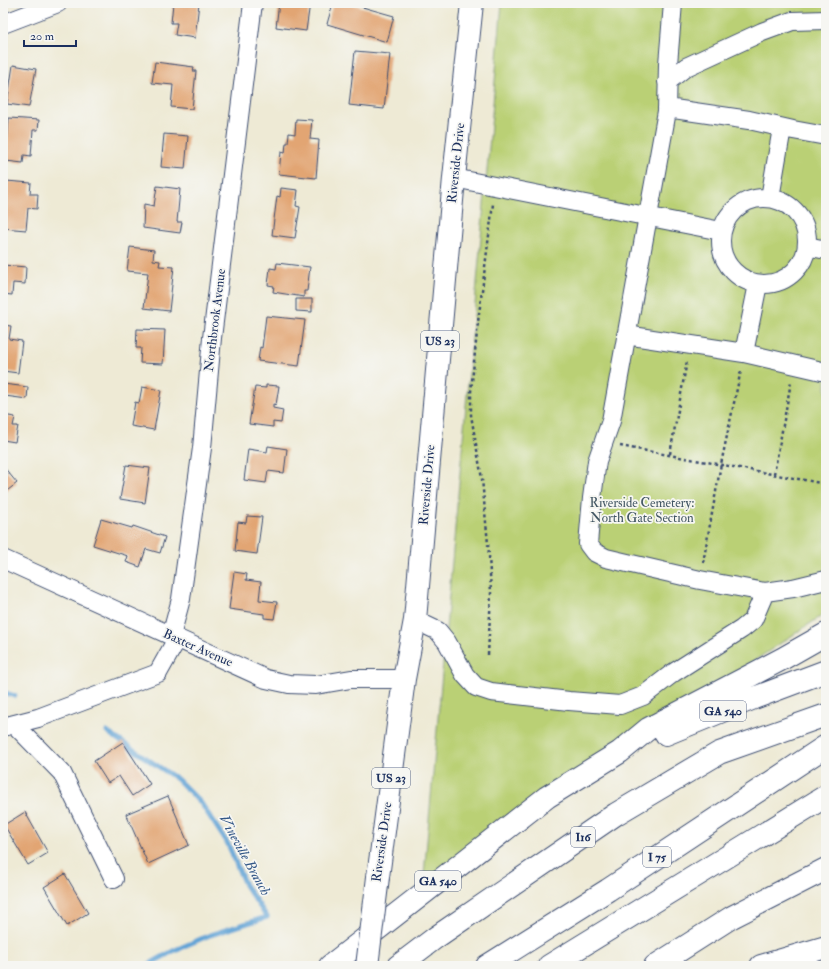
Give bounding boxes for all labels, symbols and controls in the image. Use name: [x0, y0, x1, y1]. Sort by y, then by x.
scale bar: [24, 22, 76, 48]
text: 20 m: [30, 29, 55, 44]
street label: Riverside Drive: [444, 121, 468, 204]
street label: Northbrook Avenue: [201, 267, 229, 372]
road number: US 23: [421, 331, 459, 351]
street label: Riverside Drive: [416, 444, 439, 526]
park label: Riverside Cemetery: North Gate Section: [590, 495, 694, 526]
street label: Baxter Avenue: [161, 626, 236, 671]
road number: GA 540: [700, 701, 746, 721]
road number: US 23: [372, 768, 410, 788]
street label: Riverside Drive: [368, 800, 396, 883]
water label: Vineville Branch: [216, 812, 274, 898]
road number: I16: [571, 827, 595, 847]
road number: I 75: [643, 847, 671, 867]
road number: GA 540: [415, 871, 461, 891]

